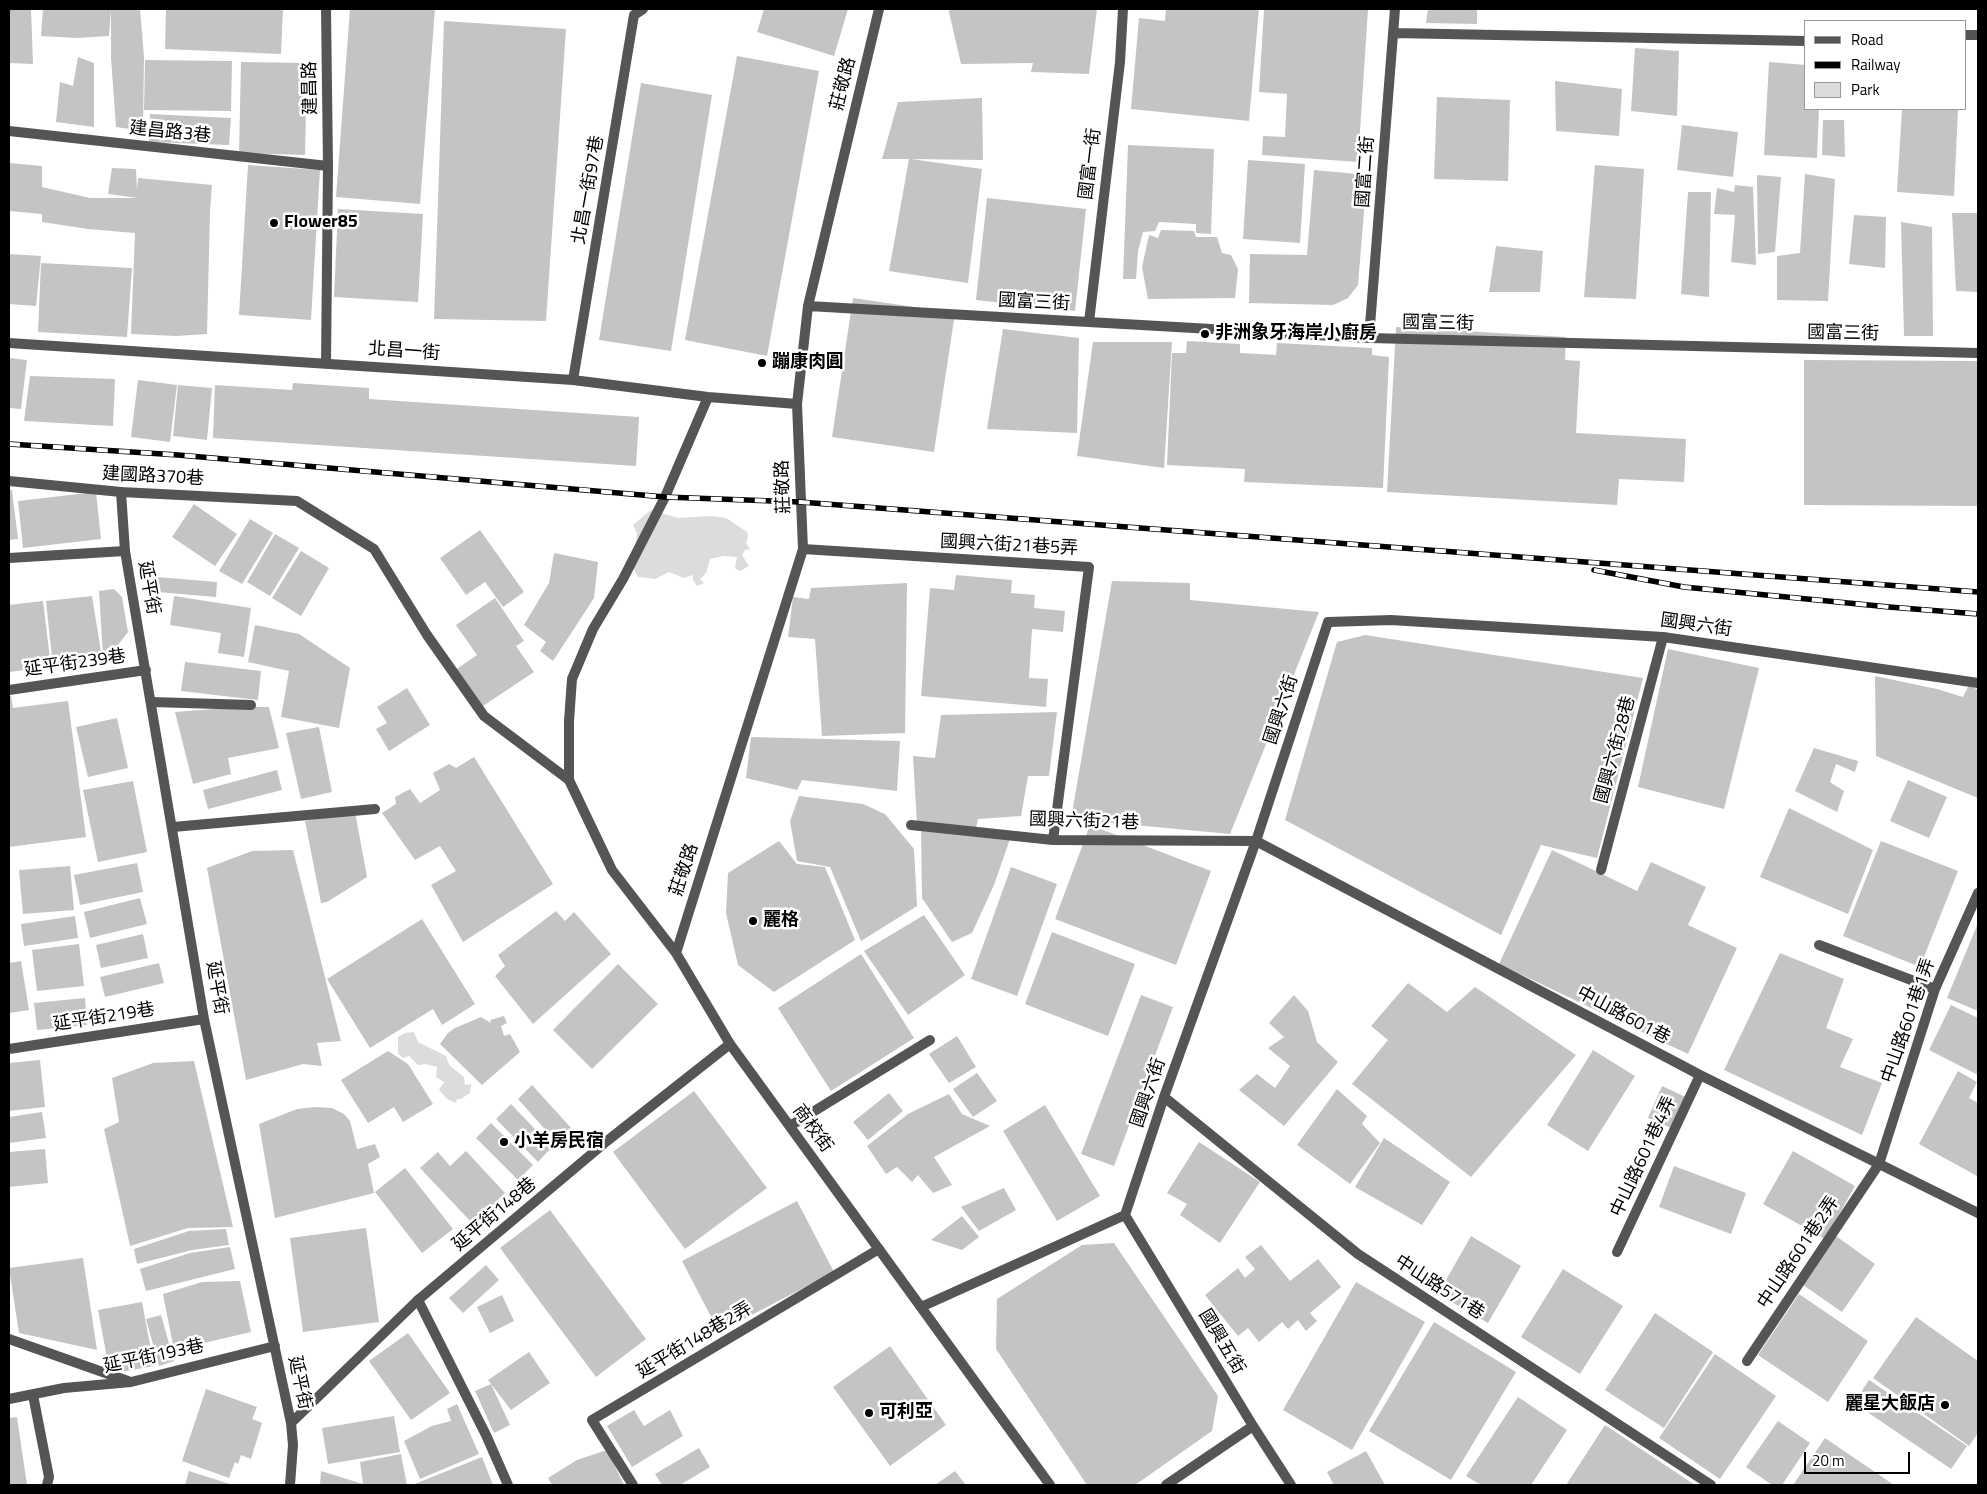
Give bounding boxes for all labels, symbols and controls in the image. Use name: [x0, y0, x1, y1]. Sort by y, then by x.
legend: [1804, 20, 1967, 110]
text: Road: [1851, 28, 1883, 51]
text: Railway: [1851, 53, 1901, 76]
street label: 莊敬路: [827, 55, 861, 113]
street label: 建昌路: [300, 61, 322, 115]
text: Park: [1851, 78, 1880, 101]
street label: 建昌路3巷: [128, 118, 212, 148]
street label: 國富一街: [1076, 127, 1106, 201]
street label: 北昌一街97巷: [569, 134, 609, 246]
street label: 國富二街: [1353, 135, 1379, 209]
place label: Flower85: [284, 212, 358, 234]
marker: Flower85: [268, 217, 280, 229]
street label: 國富三街: [997, 290, 1071, 316]
street label: 國富三街: [1402, 313, 1474, 335]
place label: 非洲象牙海岸小廚房: [1215, 323, 1377, 345]
street label: 國富三街: [1807, 323, 1879, 345]
marker: 非洲象牙海岸小廚房: [1199, 328, 1211, 340]
street label: 北昌一街: [367, 339, 441, 365]
place label: 蹦康肉圓: [772, 352, 844, 374]
marker: 蹦康肉圓: [756, 357, 768, 369]
street label: 莊敬路: [772, 460, 796, 514]
street label: 建國路370巷: [101, 464, 205, 490]
street label: 國興六街21巷5弄: [939, 532, 1079, 560]
street label: 延平街: [133, 560, 163, 616]
street label: 國興六街: [1659, 610, 1733, 642]
street label: 延平街239巷: [23, 646, 127, 682]
street label: 國興六街: [1261, 672, 1303, 748]
street label: 國興六街28巷: [1591, 694, 1641, 806]
street label: 國興六街21巷: [1029, 809, 1139, 835]
street label: 莊敬路: [666, 841, 704, 899]
place label: 麗格: [763, 910, 799, 932]
marker: 麗格: [747, 915, 759, 927]
street label: 中山路601巷1弄: [1878, 956, 1940, 1086]
street label: 延平街: [201, 960, 231, 1016]
street label: 中山路601巷: [1573, 982, 1673, 1050]
street label: 延平街219巷: [52, 999, 156, 1037]
street label: 國興六街: [1127, 1055, 1171, 1131]
street label: 中山路601巷4弄: [1607, 1093, 1681, 1221]
street label: 商校街: [787, 1101, 837, 1157]
place label: 小羊房民宿: [514, 1131, 604, 1153]
marker: 小羊房民宿: [498, 1136, 510, 1148]
street label: 延平街148巷: [449, 1174, 541, 1256]
street label: 中山路601巷2弄: [1754, 1193, 1844, 1313]
street label: 中山路571巷: [1390, 1251, 1488, 1325]
street label: 延平街148巷2弄: [634, 1298, 756, 1384]
street label: 國興五街: [1193, 1306, 1249, 1378]
street label: 延平街193巷: [102, 1336, 206, 1378]
street label: 延平街: [283, 1354, 315, 1412]
place label: 麗星大飯店: [1845, 1394, 1935, 1416]
marker: 麗星大飯店: [1939, 1399, 1951, 1411]
place label: 可利亞: [879, 1402, 933, 1424]
marker: 可利亞: [863, 1407, 875, 1419]
scale bar: [1807, 1442, 1913, 1474]
text: 20 m: [1812, 1449, 1845, 1472]

